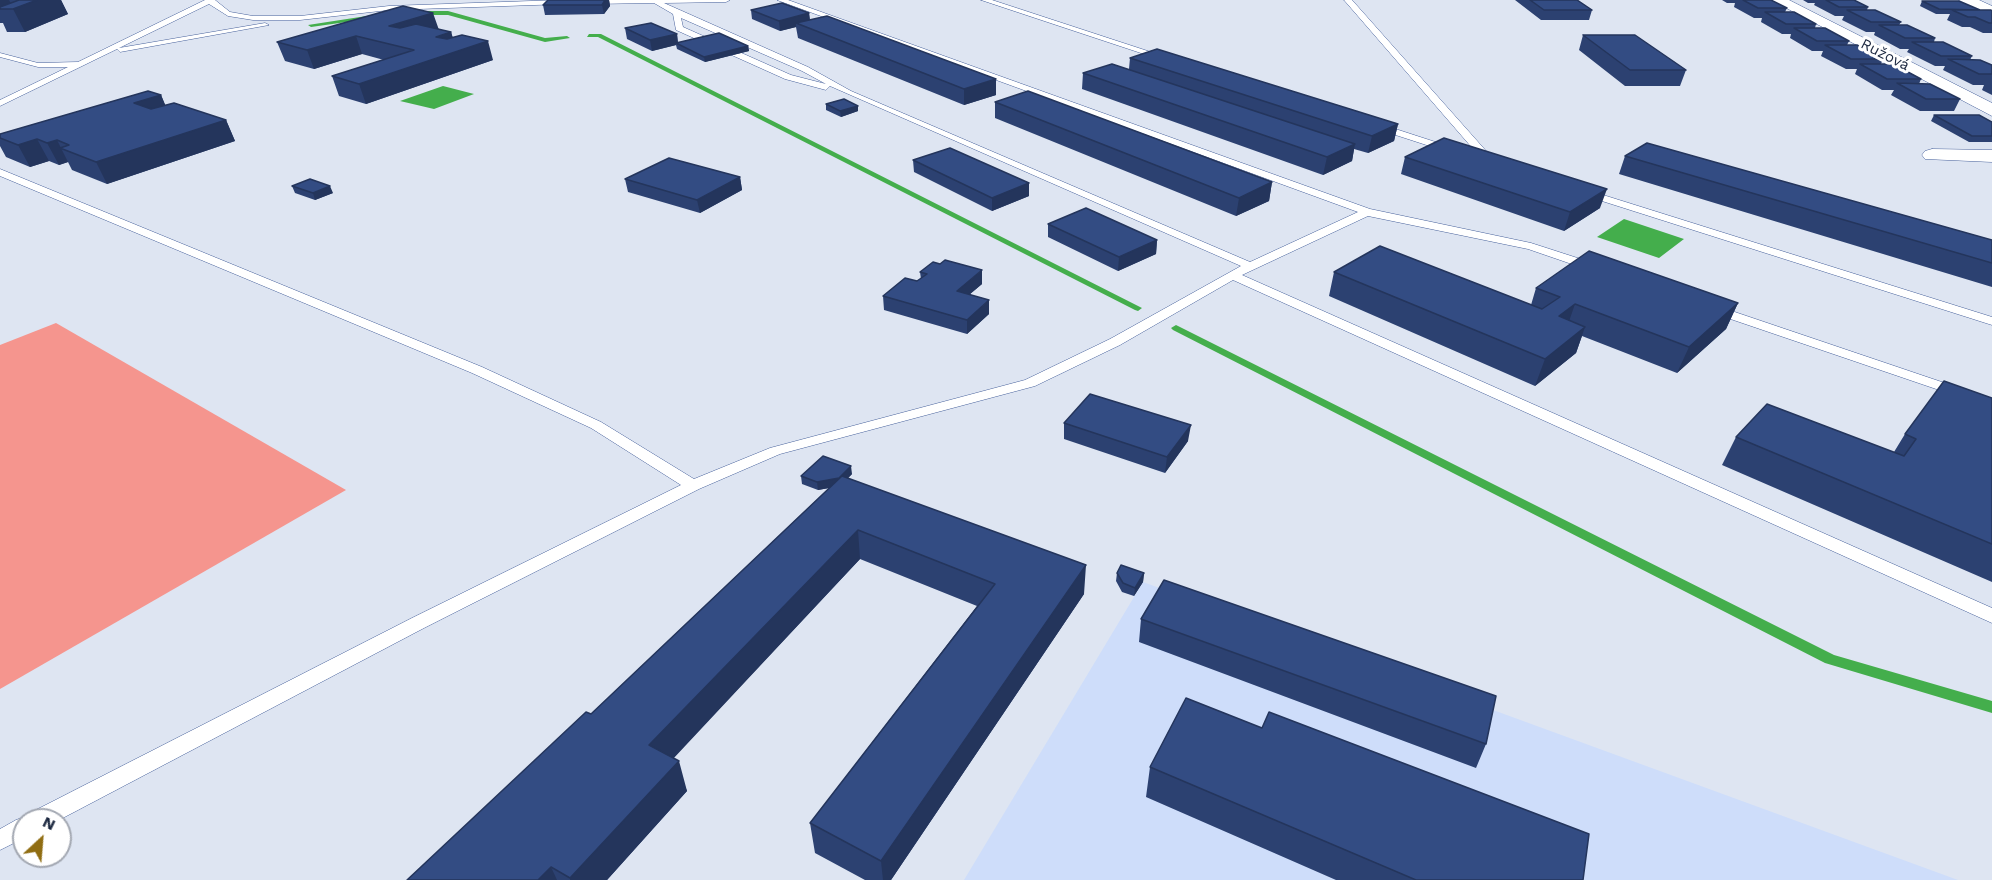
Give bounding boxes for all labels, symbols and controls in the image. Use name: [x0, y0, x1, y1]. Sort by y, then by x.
street label: Ružová: [1858, 35, 1912, 75]
north arrow: [12, 808, 72, 868]
text: N: [40, 812, 59, 834]

